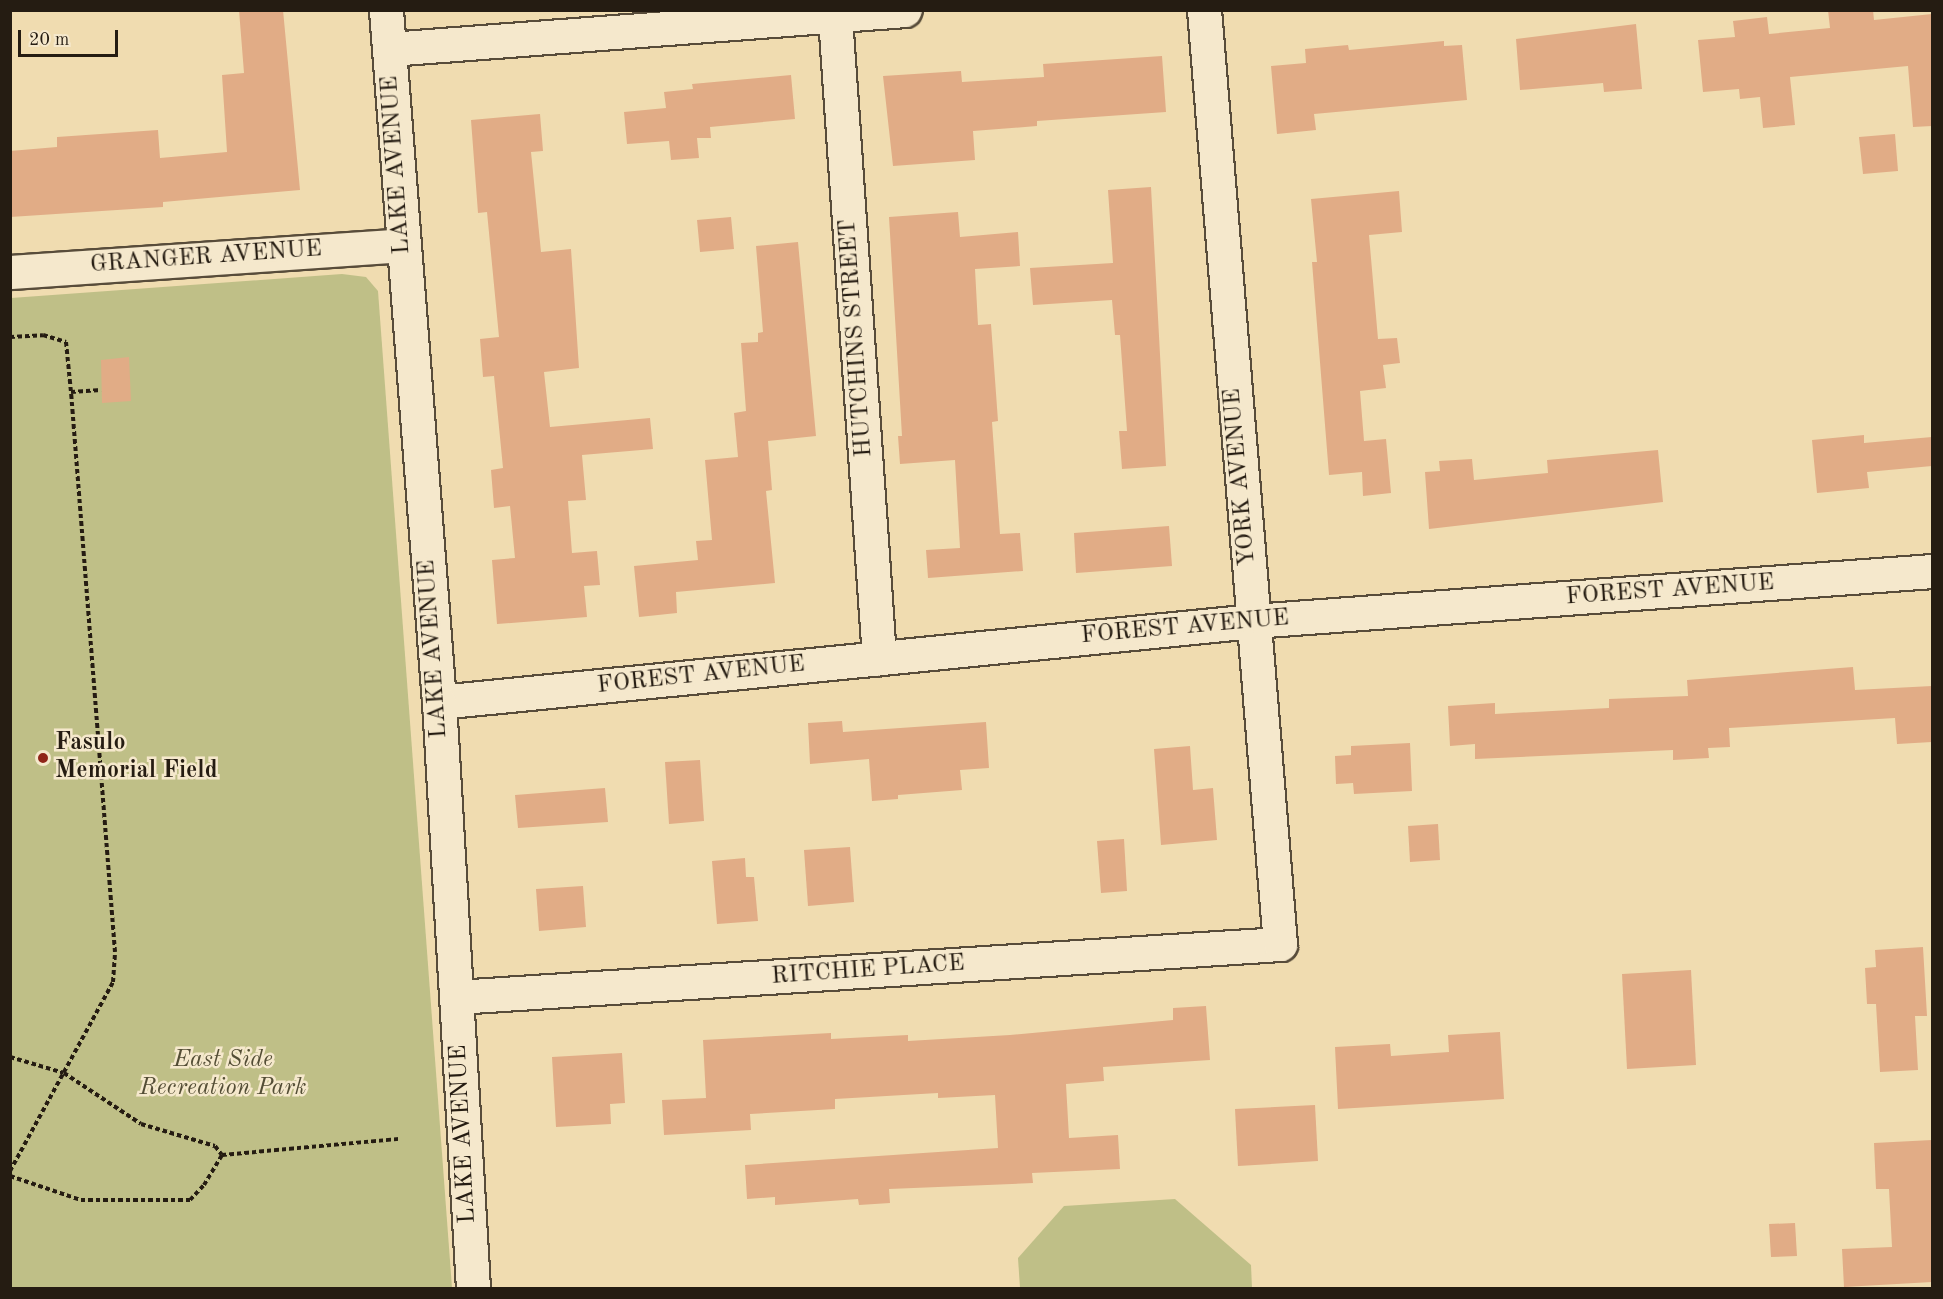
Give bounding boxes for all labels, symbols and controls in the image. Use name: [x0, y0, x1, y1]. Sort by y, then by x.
scale bar: [21, 18, 122, 56]
text: 20 m: [29, 31, 69, 49]
street label: LAKE AVENUE: [376, 75, 418, 255]
street label: HUTCHINS STREET: [834, 218, 880, 458]
street label: GRANGER AVENUE: [89, 236, 323, 280]
street label: YORK AVENUE: [1219, 387, 1263, 567]
street label: LAKE AVENUE: [413, 559, 455, 739]
street label: FOREST AVENUE: [1565, 569, 1775, 613]
street label: FOREST AVENUE: [1080, 605, 1290, 651]
street label: FOREST AVENUE: [596, 651, 806, 701]
place label: Fasulo Memorial Field: [55, 730, 218, 786]
marker: Fasulo Memorial Field: [36, 751, 50, 765]
street label: RITCHIE PLACE: [770, 950, 966, 992]
street label: LAKE AVENUE: [445, 1044, 483, 1224]
park label: East Side Recreation Park: [139, 1047, 307, 1103]

